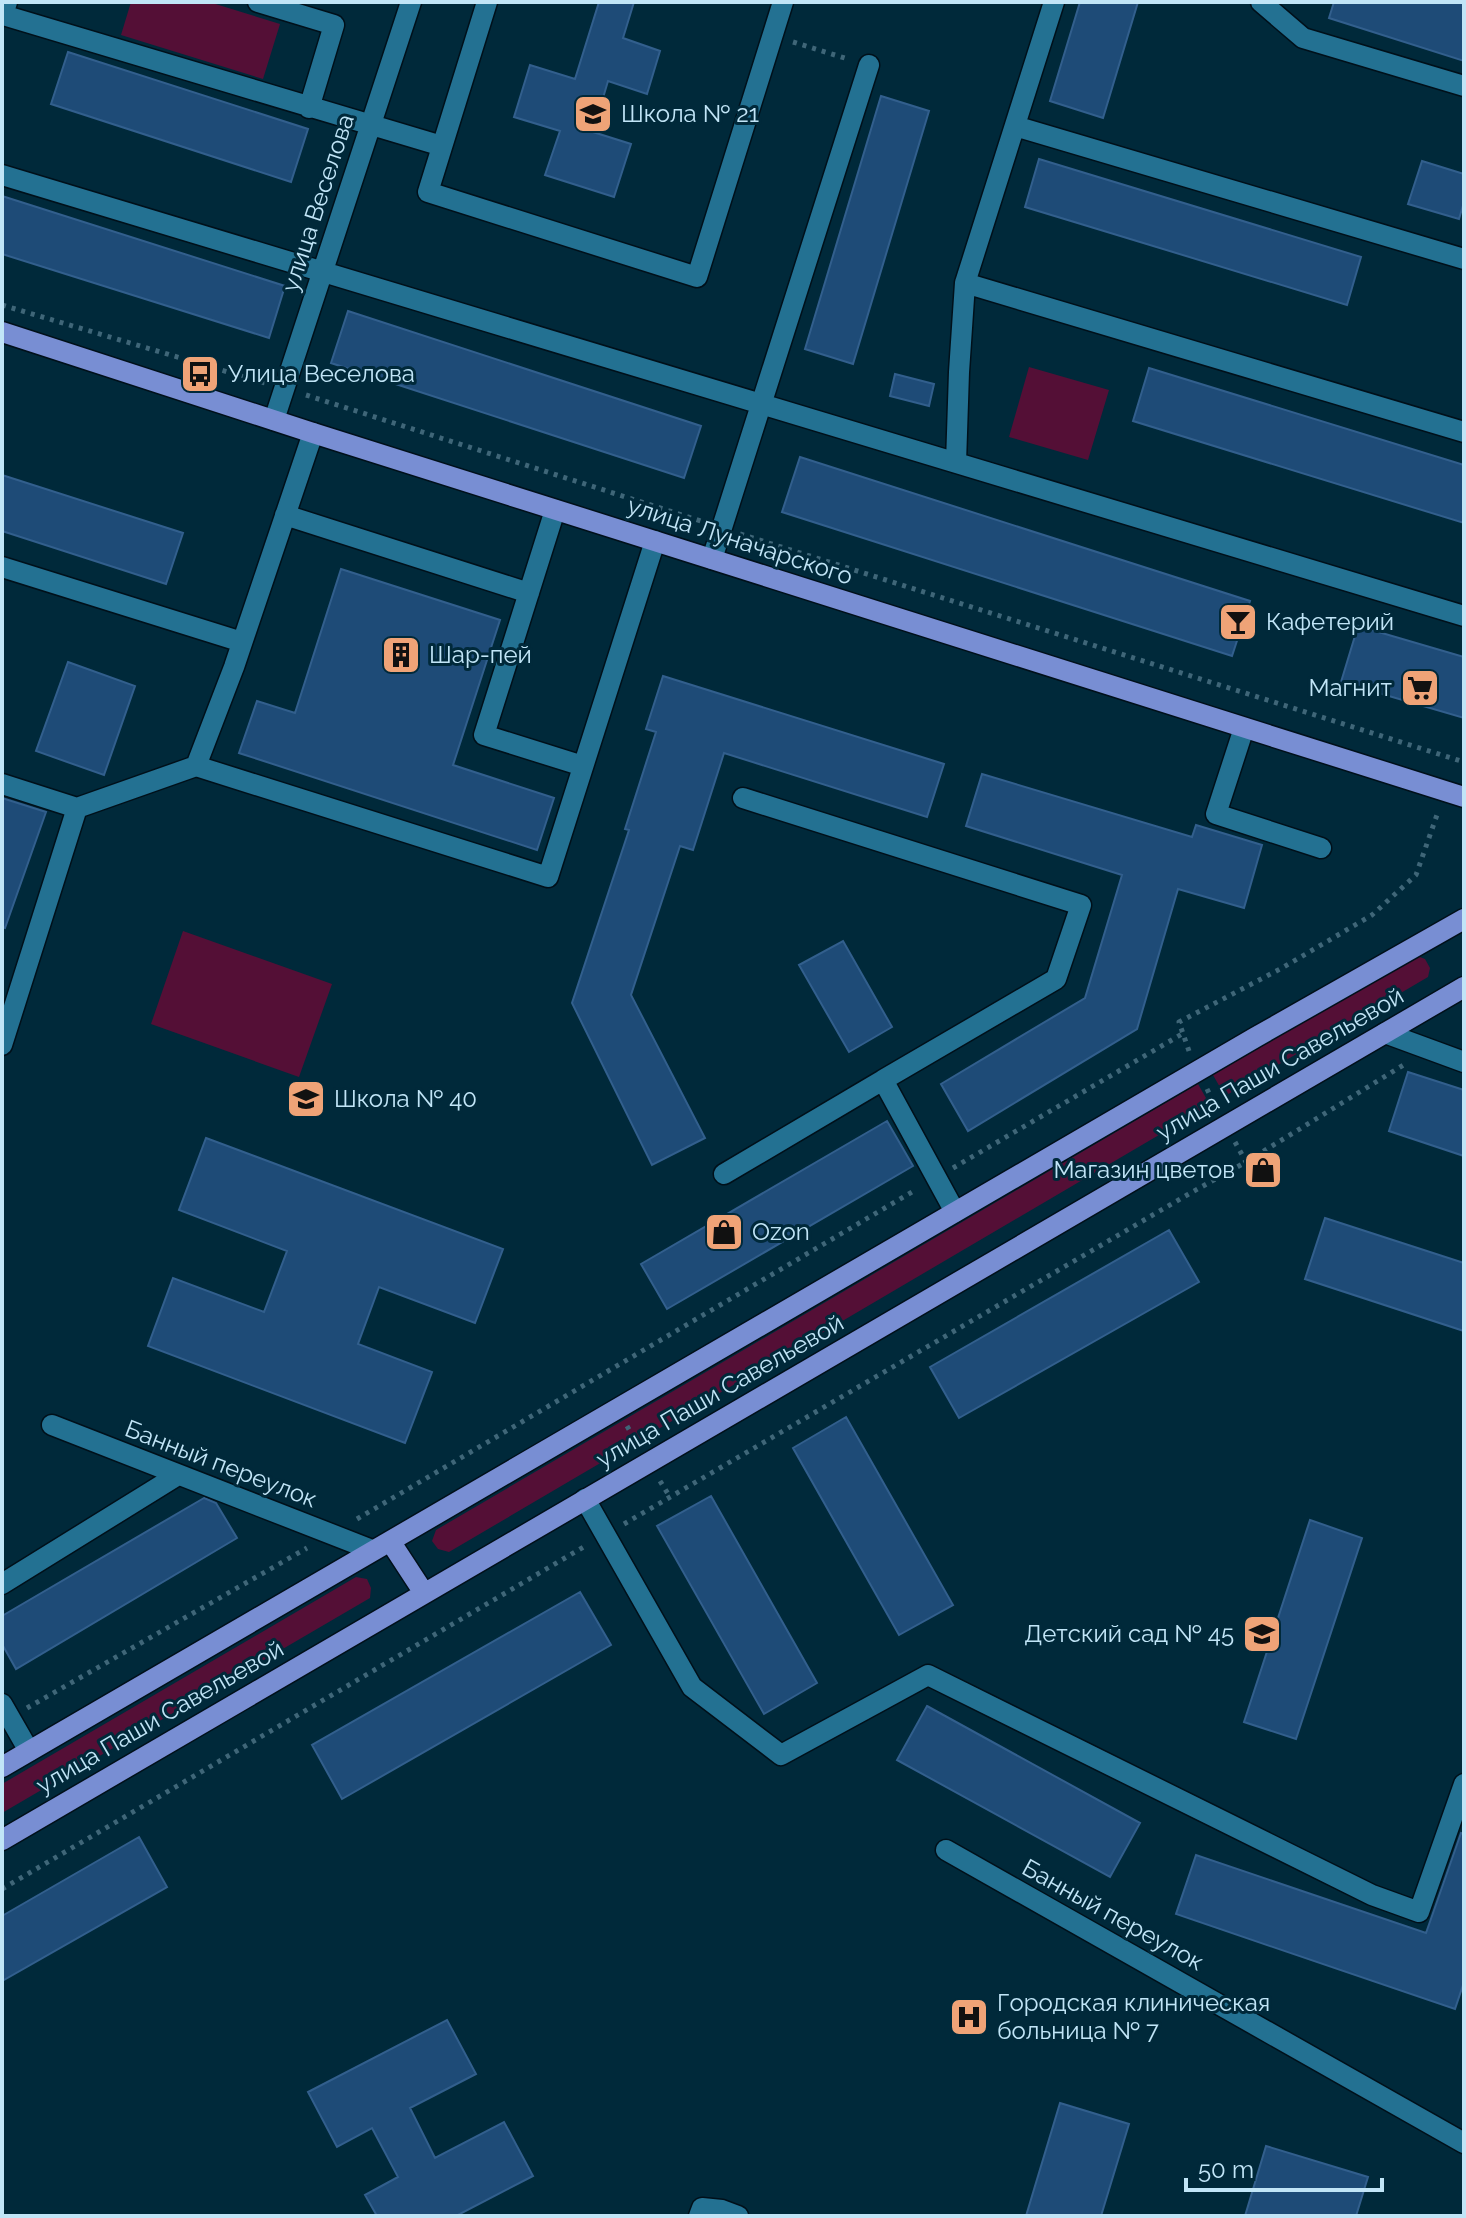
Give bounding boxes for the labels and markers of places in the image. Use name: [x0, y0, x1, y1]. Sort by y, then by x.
school or university icon: Школа № 21: [572, 93, 614, 135]
place label: Школа № 21: [621, 99, 759, 128]
bus stop icon: Улица Веселова: [179, 353, 221, 395]
place label: Улица Веселова: [228, 359, 415, 388]
bar icon: Кафетерий: [1217, 601, 1259, 643]
place label: Кафетерий: [1266, 607, 1394, 636]
building icon: Шар-пей: [380, 634, 422, 676]
place label: Шар-пей: [429, 640, 532, 669]
supermarket icon: Магнит: [1399, 667, 1441, 709]
place label: Магнит: [1309, 673, 1393, 702]
school or university icon: Школа № 40: [285, 1078, 327, 1120]
place label: Школа № 40: [334, 1084, 477, 1113]
shop icon: Магазин цветов: [1242, 1149, 1284, 1191]
place label: Магазин цветов: [1053, 1155, 1235, 1184]
shop icon: Ozon: [703, 1211, 745, 1253]
place label: Ozon: [752, 1217, 810, 1246]
school or university icon: Детский сад № 45: [1241, 1613, 1283, 1655]
place label: Детский сад № 45: [1024, 1619, 1234, 1648]
place label: Городская клиническая больница № 7: [997, 1988, 1270, 2045]
hospital icon: Городская клиническая больница № 7: [948, 1996, 990, 2038]

